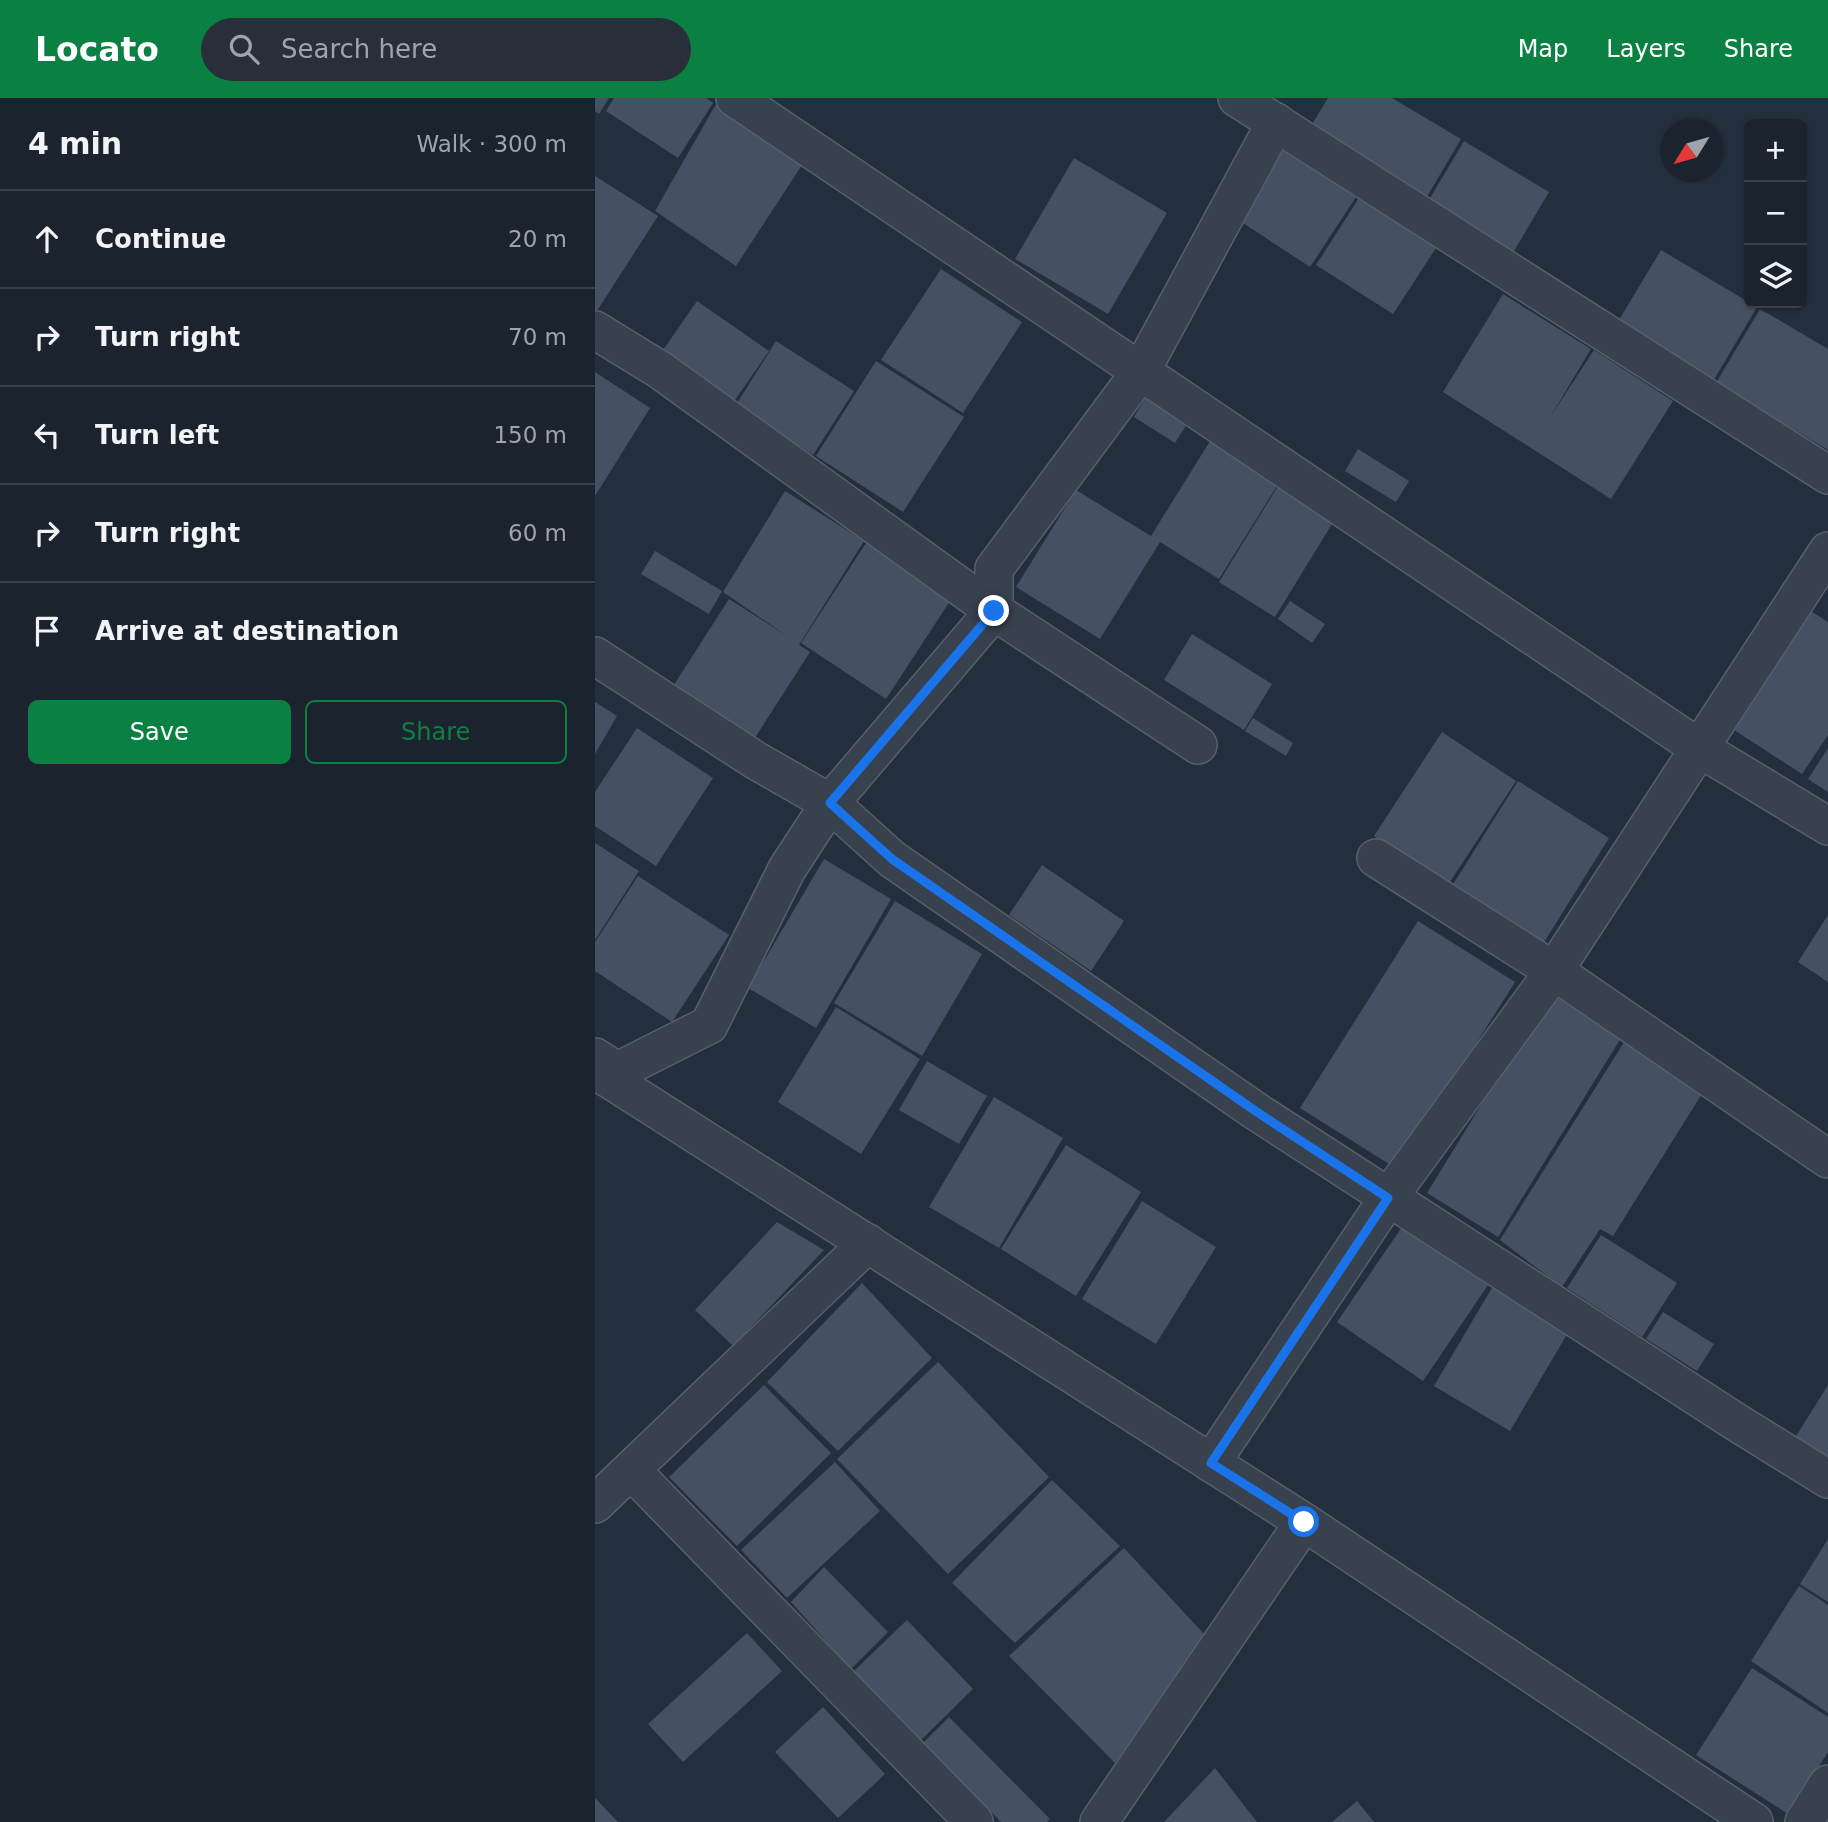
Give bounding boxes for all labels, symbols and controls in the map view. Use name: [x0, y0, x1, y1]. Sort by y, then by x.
search box: [201, 18, 691, 81]
text: Locato: [35, 30, 159, 69]
icon: search: [225, 30, 263, 68]
text: Search here: [281, 34, 437, 64]
text: Map: [1518, 35, 1568, 63]
text: Layers: [1606, 35, 1686, 63]
text: Share: [1724, 35, 1793, 63]
north arrow: [1660, 119, 1723, 182]
map controls: [1744, 119, 1807, 308]
button: +: [1744, 119, 1807, 182]
text: 4 min: [28, 126, 122, 161]
text: Walk · 300 m: [416, 131, 567, 157]
button: −: [1744, 182, 1807, 245]
icon: ahead: [28, 220, 66, 258]
text: Continue: [95, 224, 226, 254]
text: 20 m: [508, 226, 567, 252]
button: layers: [1744, 245, 1807, 308]
icon: right: [28, 318, 66, 356]
text: Turn right: [95, 322, 240, 352]
text: 70 m: [508, 324, 567, 350]
icon: left: [28, 416, 66, 454]
text: Turn left: [95, 420, 219, 450]
text: 150 m: [493, 422, 567, 448]
icon: right: [28, 514, 66, 552]
text: Turn right: [95, 518, 240, 548]
text: 60 m: [508, 520, 567, 546]
route end: [978, 595, 1009, 626]
icon: arrive: [28, 612, 66, 650]
text: Arrive at destination: [95, 616, 399, 646]
button: Save: [28, 700, 291, 764]
button: Share: [305, 700, 567, 764]
route start: [1288, 1506, 1319, 1537]

